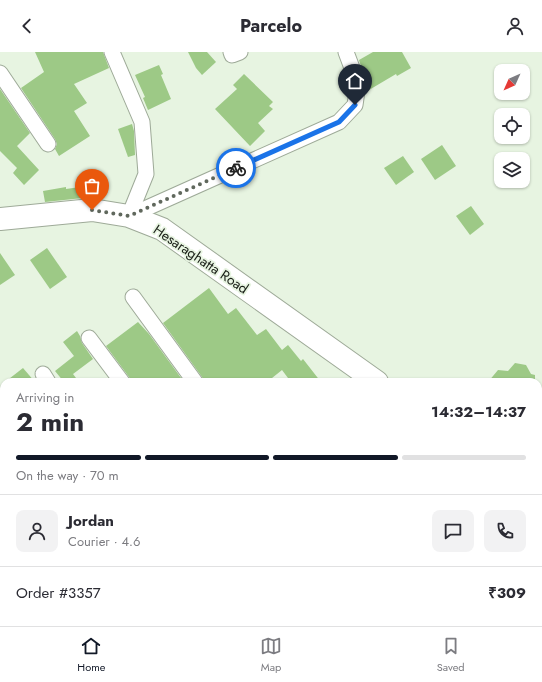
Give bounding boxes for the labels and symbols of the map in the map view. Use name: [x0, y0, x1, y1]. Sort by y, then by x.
pin: [338, 64, 372, 105]
north arrow: [494, 64, 530, 100]
courier: [216, 148, 256, 188]
pin: [75, 169, 109, 210]
street label: Hesaraghatta Road: [149, 220, 253, 298]

